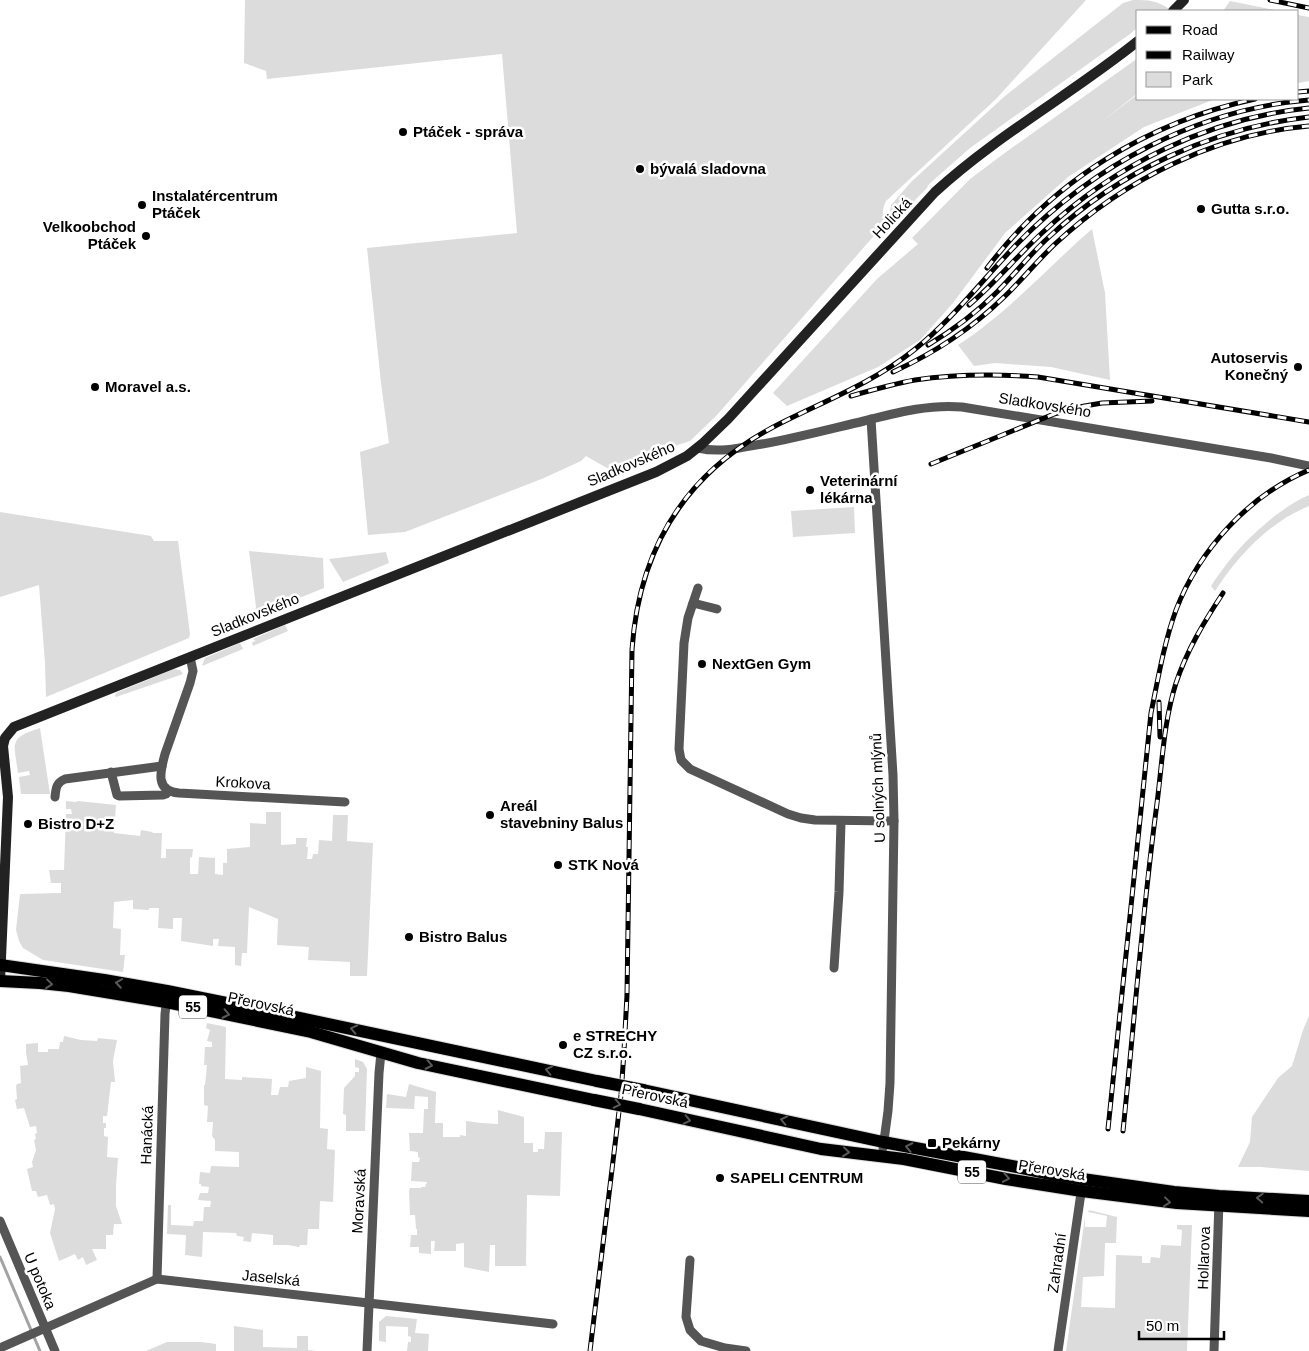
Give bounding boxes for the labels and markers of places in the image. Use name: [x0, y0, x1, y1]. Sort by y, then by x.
place label: Ptáček - správa: [413, 123, 524, 140]
marker: Ptáček - správa: [397, 126, 409, 138]
place label: bývalá sladovna: [650, 160, 767, 177]
marker: bývalá sladovna: [634, 163, 646, 175]
place label: Instalatércentrum Ptáček: [152, 187, 278, 221]
marker: Instalatércentrum Ptáček: [136, 199, 148, 211]
place label: Gutta s.r.o.: [1211, 200, 1289, 217]
marker: Gutta s.r.o.: [1195, 203, 1207, 215]
place label: Velkoobchod Ptáček: [43, 218, 137, 252]
marker: Velkoobchod Ptáček: [140, 230, 152, 242]
place label: Autoservis Konečný: [1210, 349, 1289, 383]
marker: Autoservis Konečný: [1292, 361, 1304, 373]
place label: Moravel a.s.: [105, 378, 191, 395]
marker: Moravel a.s.: [89, 381, 101, 393]
place label: Veterinární lékárna: [820, 472, 898, 506]
marker: Veterinární lékárna: [804, 484, 816, 496]
place label: NextGen Gym: [712, 655, 811, 672]
marker: NextGen Gym: [696, 658, 708, 670]
place label: Areál stavebniny Balus: [500, 797, 623, 831]
marker: Areál stavebniny Balus: [484, 809, 496, 821]
place label: Bistro D+Z: [38, 815, 114, 832]
marker: Bistro D+Z: [22, 818, 34, 830]
place label: STK Nová: [568, 856, 640, 873]
marker: STK Nová: [552, 859, 564, 871]
place label: Bistro Balus: [419, 928, 507, 945]
marker: Bistro Balus: [403, 931, 415, 943]
place label: e STRECHY CZ s.r.o.: [573, 1027, 657, 1061]
marker: e STRECHY CZ s.r.o.: [557, 1039, 569, 1051]
place label: Pekárny: [942, 1134, 1001, 1151]
marker: Pekárny: [926, 1137, 938, 1149]
place label: SAPELI CENTRUM: [730, 1169, 863, 1186]
marker: SAPELI CENTRUM: [714, 1172, 726, 1184]

